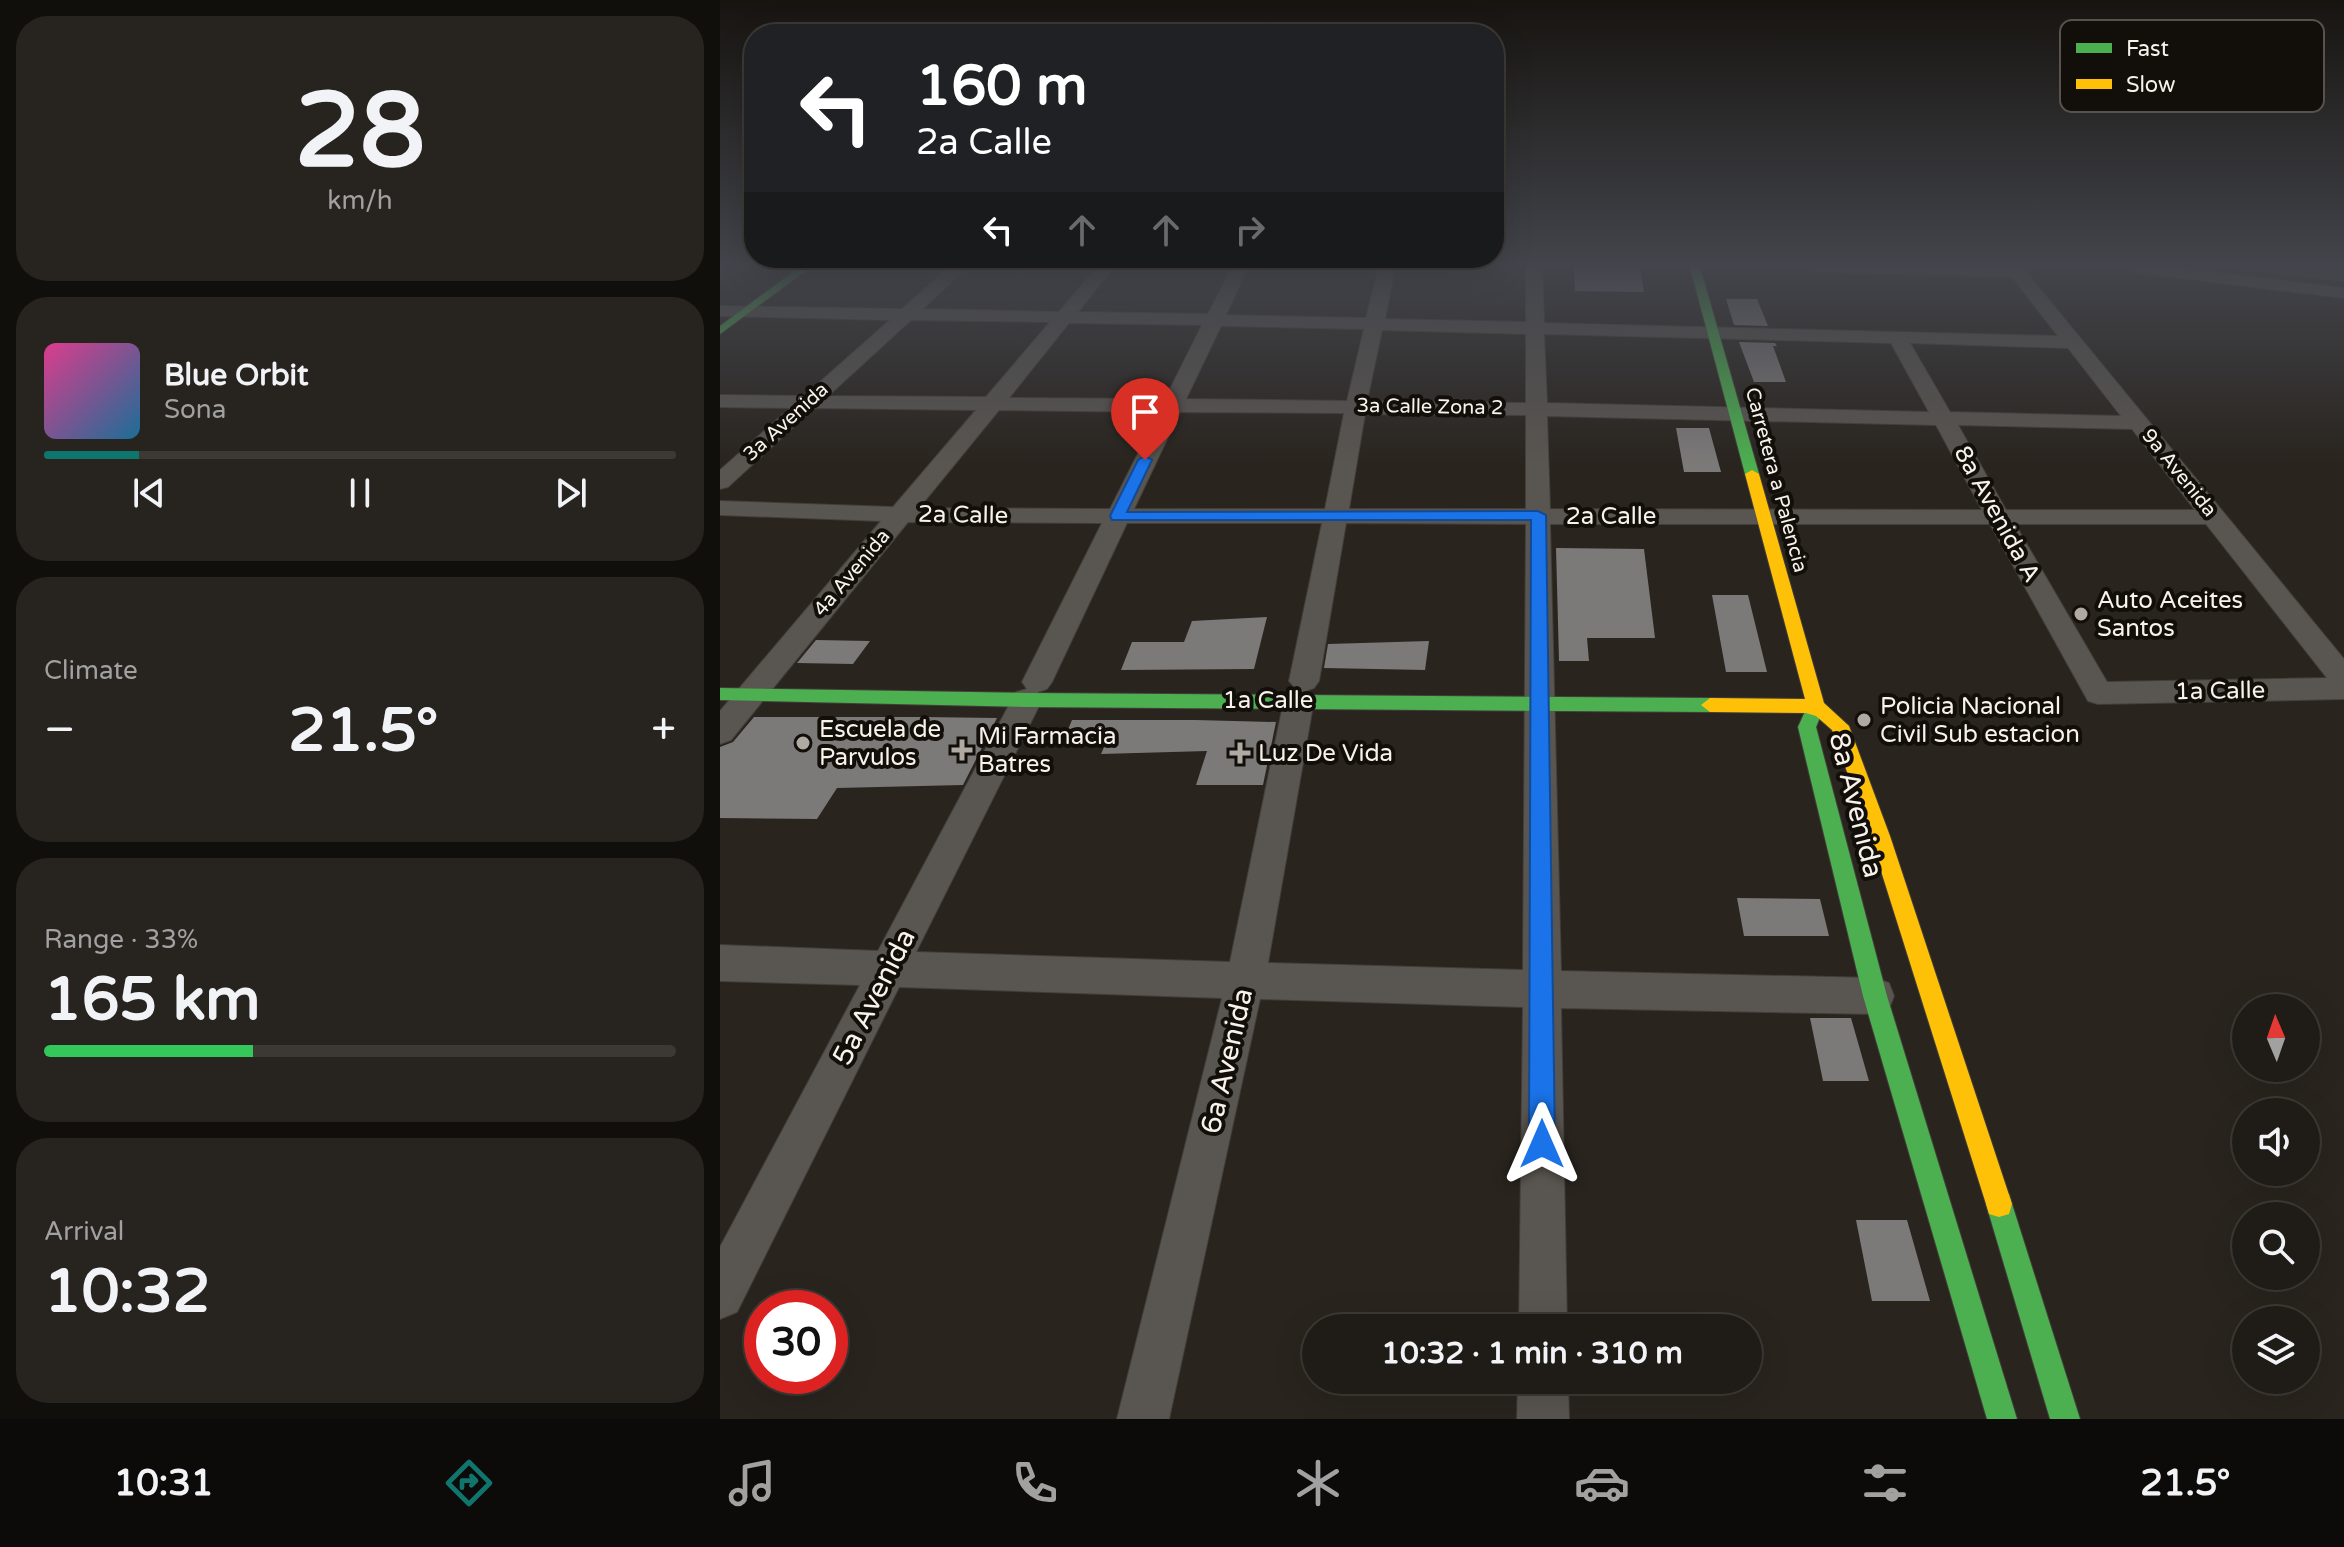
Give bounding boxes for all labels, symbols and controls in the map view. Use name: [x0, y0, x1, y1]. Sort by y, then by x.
legend: [2060, 20, 2324, 112]
text: Fast: [2126, 36, 2169, 62]
text: 160 m: [916, 53, 1087, 120]
icon: left: [784, 56, 888, 160]
text: 28: [295, 70, 425, 195]
text: Slow: [2126, 72, 2176, 98]
text: 2a Calle: [916, 121, 1052, 164]
text: km/h: [327, 185, 393, 216]
icon: left: [976, 208, 1020, 252]
icon: ahead: [1060, 208, 1104, 252]
icon: ahead: [1144, 208, 1188, 252]
icon: right: [1228, 208, 1272, 252]
text: Blue Orbit: [164, 357, 309, 394]
street label: 3a Avenida: [739, 378, 833, 466]
pin: [1111, 378, 1179, 460]
street label: Carretera a Palencia: [1740, 385, 1812, 575]
icon: arrive: [1123, 390, 1167, 434]
text: Sona: [164, 394, 226, 425]
street label: 3a Calle Zona 2: [1356, 394, 1504, 420]
street label: 9a Avenida: [2136, 424, 2222, 522]
street label: 8a Avenida A: [1948, 441, 2046, 587]
icon: previous: [127, 471, 171, 515]
icon: pause: [338, 471, 382, 515]
icon: next: [549, 471, 593, 515]
street label: 2a Calle: [917, 500, 1009, 530]
street label: 2a Calle: [1566, 502, 1656, 531]
street label: 4a Avenida: [809, 525, 895, 621]
place label: Auto Aceites Santos: [2097, 586, 2243, 643]
marker: Auto Aceites Santos: [2072, 605, 2090, 623]
text: Climate: [44, 655, 138, 686]
street label: 1a Calle: [2174, 676, 2266, 706]
street label: 1a Calle: [1223, 686, 1313, 715]
place label: Policia Nacional Civil Sub estacion: [1880, 692, 2080, 749]
text: 21.5°: [288, 695, 438, 767]
text: −: [44, 704, 75, 757]
text: +: [651, 704, 676, 757]
marker: Policia Nacional Civil Sub estacion: [1855, 711, 1873, 729]
place label: Escuela de Parvulos: [819, 715, 941, 772]
place label: Mi Farmacia Batres: [978, 722, 1116, 779]
street label: 8a Avenida: [1822, 729, 1890, 881]
marker: Escuela de Parvulos: [794, 734, 812, 752]
place label: Luz De Vida: [1258, 739, 1393, 768]
marker: Mi Farmacia Batres: [953, 741, 971, 759]
marker: Luz De Vida: [1229, 742, 1251, 764]
street label: 5a Avenida: [825, 923, 923, 1071]
text: Range · 33%: [44, 924, 198, 955]
text: 165 km: [44, 964, 260, 1036]
street label: 6a Avenida: [1194, 985, 1260, 1137]
north arrow: [2232, 994, 2320, 1082]
map controls: [2232, 994, 2320, 1394]
button: sound: [2232, 1098, 2320, 1186]
position arrow: [1500, 1102, 1584, 1186]
button: search: [2232, 1202, 2320, 1290]
text: Arrival: [44, 1216, 124, 1247]
text: 10:32: [44, 1256, 210, 1328]
speed limit sign: 30: [744, 1290, 848, 1394]
button: layers: [2232, 1306, 2320, 1394]
text: 10:32 · 1 min · 310 m: [1381, 1335, 1683, 1372]
icon: directions: [441, 1455, 497, 1511]
icon: music: [724, 1455, 780, 1511]
icon: phone: [1007, 1455, 1063, 1511]
icon: climate: [1290, 1455, 1346, 1511]
icon: car: [1574, 1455, 1630, 1511]
icon: filters: [1857, 1455, 1913, 1511]
text: 10:31: [114, 1462, 213, 1505]
text: 21.5°: [2140, 1462, 2230, 1505]

